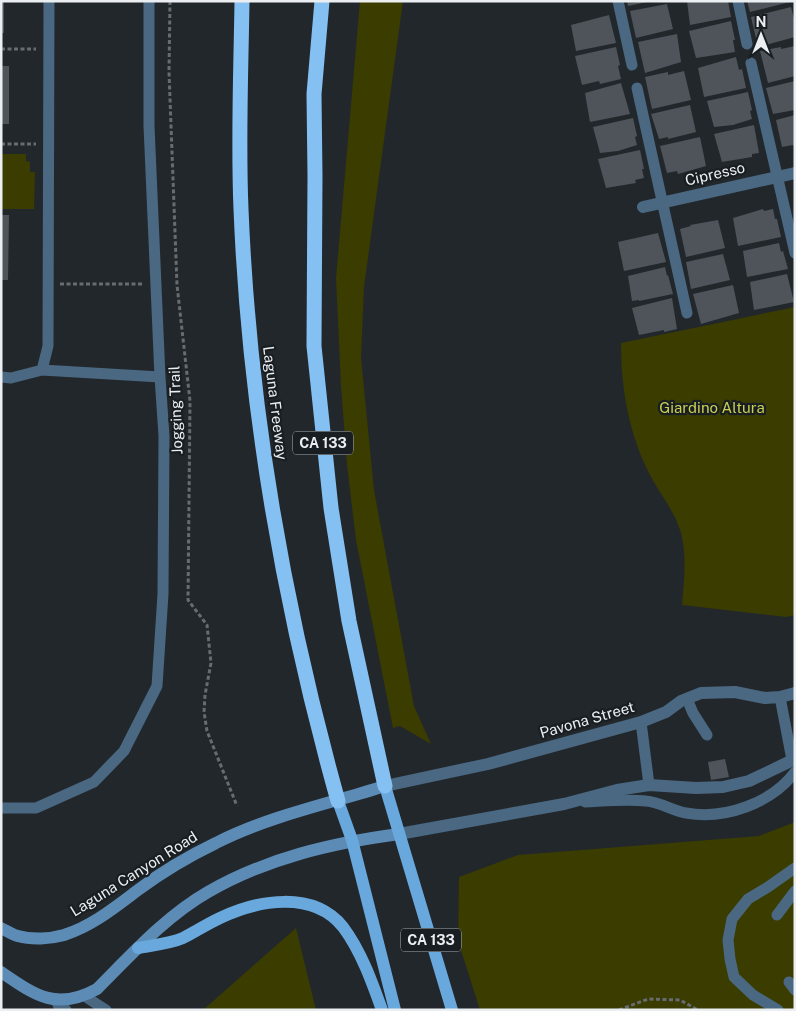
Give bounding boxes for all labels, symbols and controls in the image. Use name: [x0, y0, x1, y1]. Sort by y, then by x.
north arrow: [736, 10, 786, 60]
text: N: [756, 14, 766, 30]
street label: Cipresso: [683, 158, 746, 189]
street label: Laguna Freeway: [260, 345, 291, 461]
street label: Jogging Trail: [165, 365, 186, 455]
park label: Giardino Altura: [659, 399, 765, 416]
road number: CA 133: [293, 432, 353, 454]
street label: Pavona Street: [538, 698, 636, 741]
street label: Laguna Canyon Road: [67, 828, 200, 920]
road number: CA 133: [401, 928, 461, 952]

